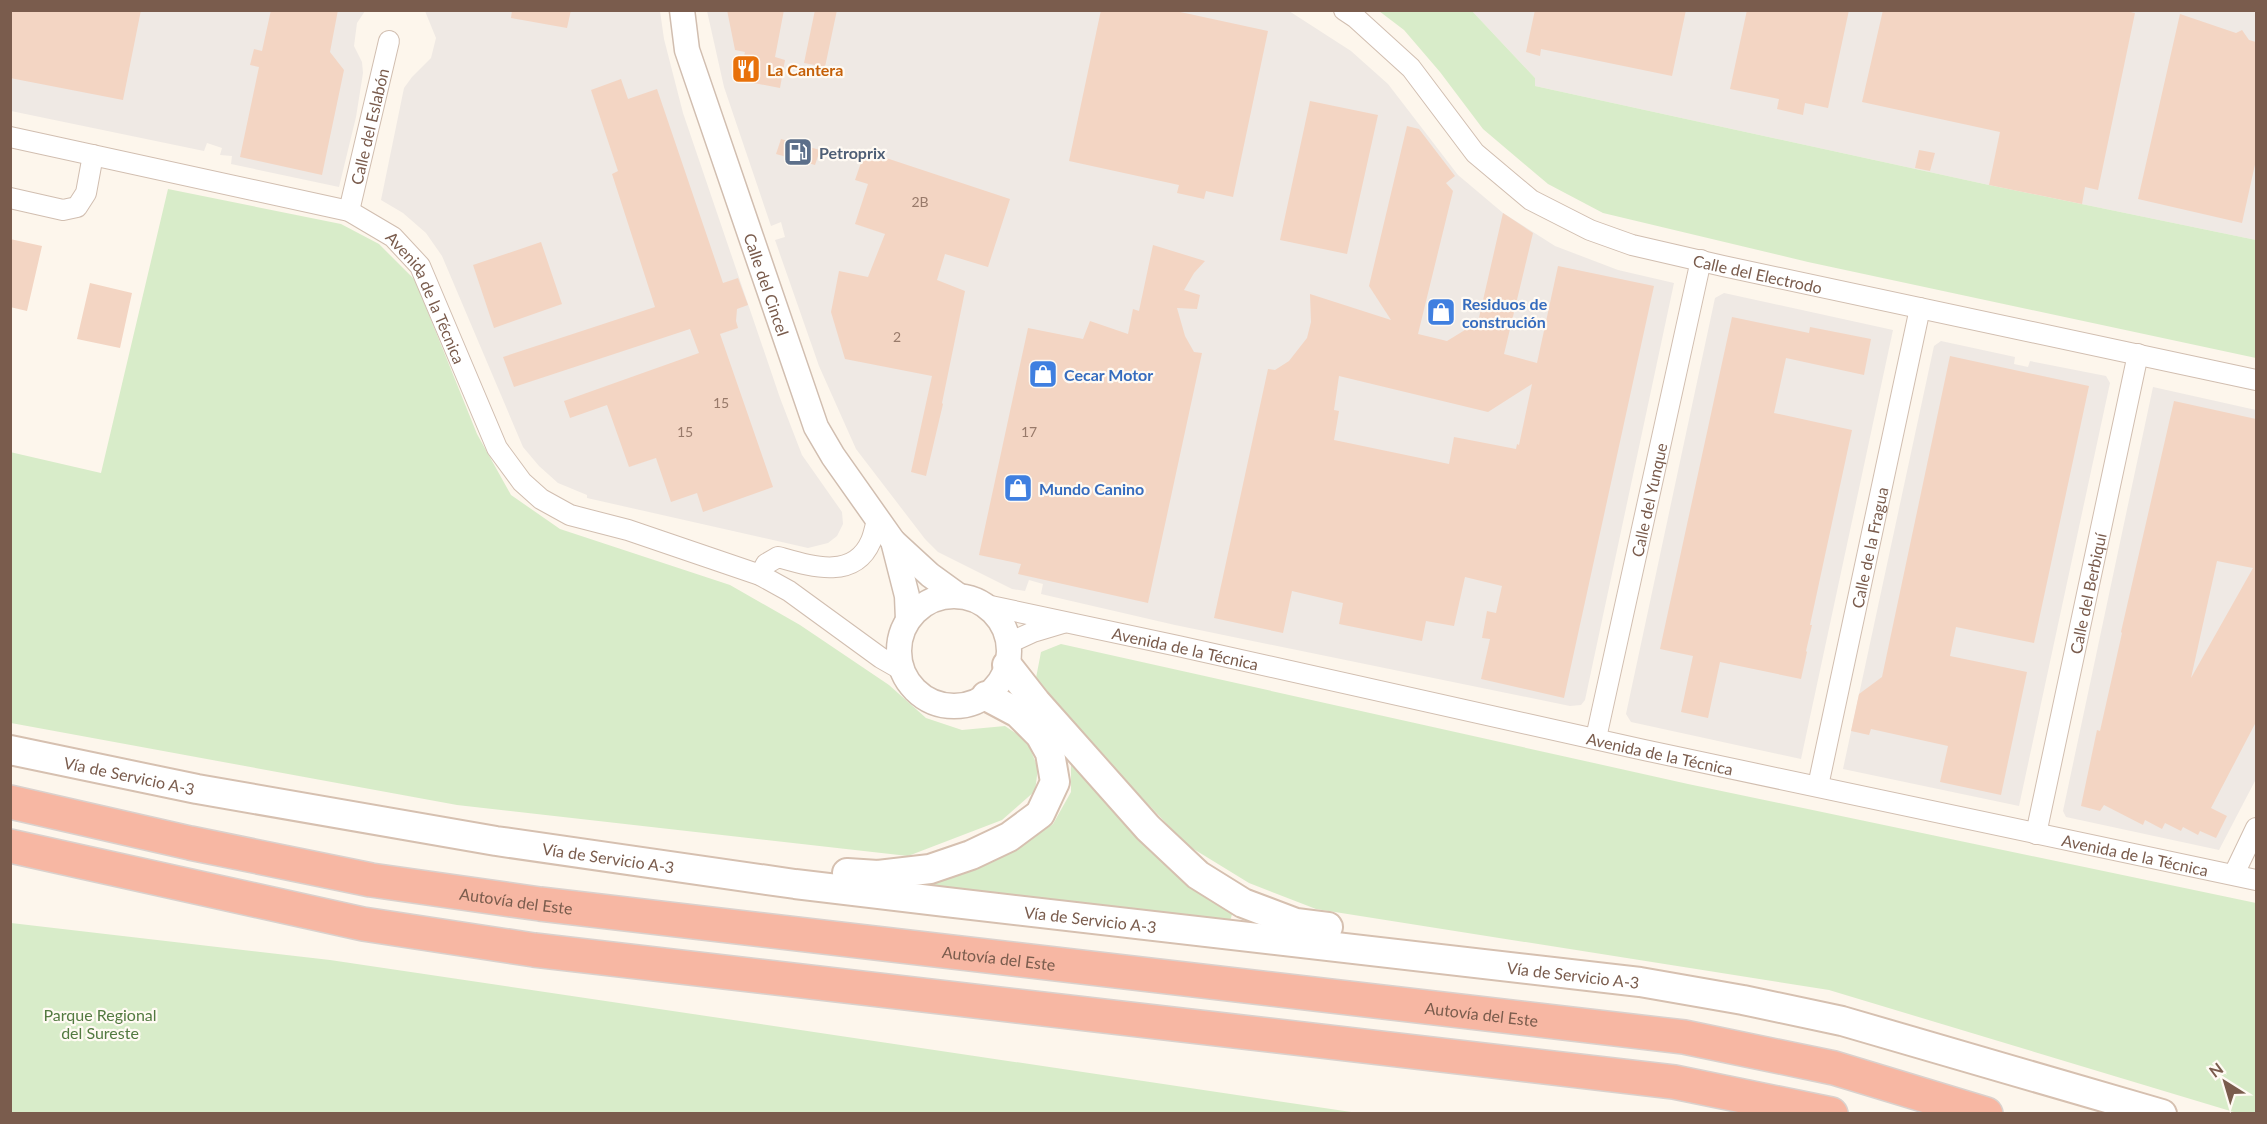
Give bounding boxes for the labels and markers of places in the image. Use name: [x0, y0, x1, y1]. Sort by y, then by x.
restaurant icon: La Cantera: [730, 53, 762, 85]
place label: La Cantera: [767, 60, 843, 79]
fuel station icon: Petroprix: [782, 136, 814, 168]
place label: Petroprix: [819, 143, 886, 162]
place label: Residuos de construción: [1462, 294, 1548, 331]
shop icon: Residuos de construción: [1425, 296, 1457, 328]
shop icon: Cecar Motor: [1027, 358, 1059, 390]
place label: Cecar Motor: [1064, 365, 1153, 384]
shop icon: Mundo Canino: [1002, 472, 1034, 504]
place label: Mundo Canino: [1039, 479, 1144, 498]

